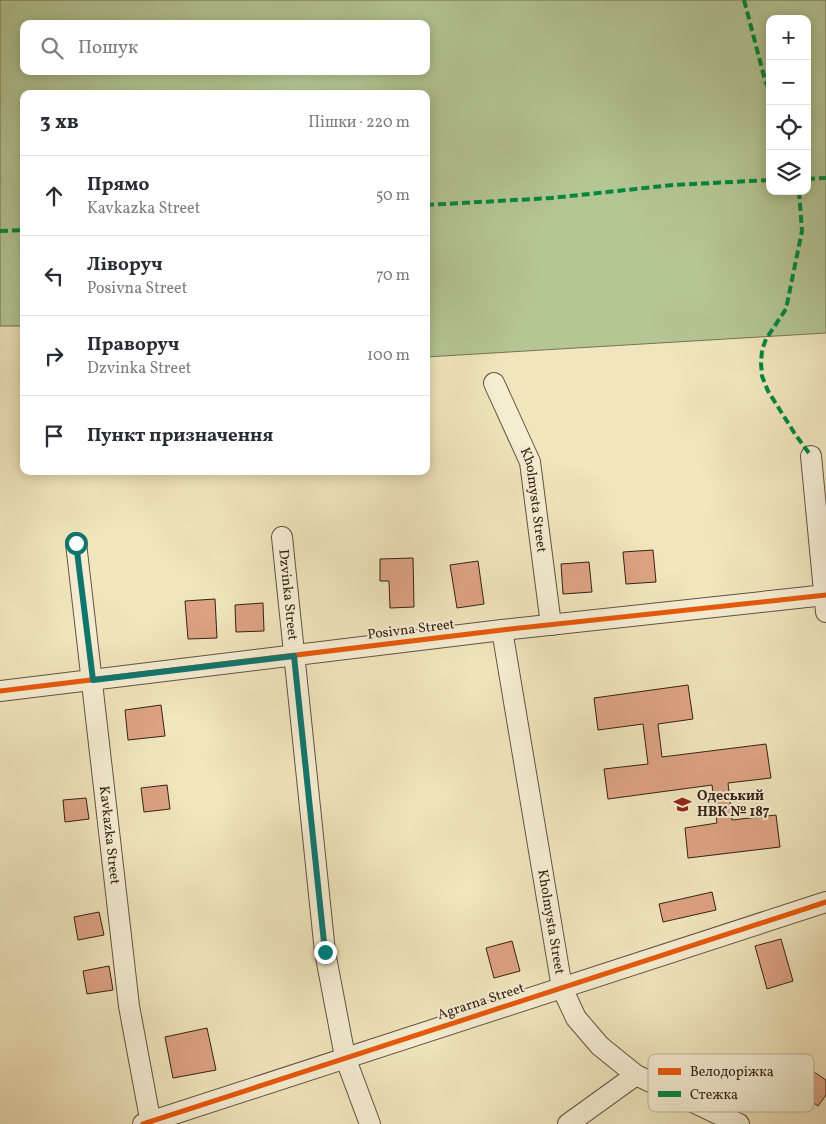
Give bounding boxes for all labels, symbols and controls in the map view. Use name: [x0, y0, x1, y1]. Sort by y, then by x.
map controls: [766, 15, 811, 195]
button: +: [766, 15, 811, 60]
search box: [20, 20, 430, 75]
icon: search: [38, 34, 66, 62]
text: Пошук: [78, 35, 138, 61]
button: −: [766, 60, 811, 105]
button: locate: [766, 105, 811, 150]
text: 3 хв: [40, 108, 79, 137]
text: Пішки · 220 m: [308, 112, 410, 134]
button: layers: [766, 150, 811, 195]
text: Прямо: [87, 172, 149, 198]
icon: ahead: [40, 182, 68, 210]
text: 50 m: [376, 185, 410, 207]
text: Kavkazka Street: [87, 198, 200, 220]
text: Ліворуч: [87, 252, 162, 278]
icon: left: [40, 262, 68, 290]
text: 70 m: [376, 265, 410, 287]
text: Posivna Street: [87, 278, 187, 300]
text: Праворуч: [87, 332, 179, 358]
icon: right: [40, 342, 68, 370]
text: 100 m: [367, 345, 410, 367]
text: Dzvinka Street: [87, 358, 191, 380]
icon: arrive: [40, 422, 68, 450]
text: Пункт призначення: [87, 423, 273, 449]
street label: Kholmysta Street: [515, 444, 551, 554]
route start: [65, 532, 88, 555]
street label: Dzvinka Street: [274, 548, 302, 641]
street label: Posivna Street: [366, 615, 456, 645]
street label: Kavkazka Street: [94, 785, 125, 886]
place label: Одеський НВК № 187: [697, 787, 770, 822]
school or university icon: Одеський НВК № 187: [673, 794, 693, 814]
street label: Kholmysta Street: [533, 868, 569, 976]
route end: [314, 941, 337, 964]
street label: Agrarna Street: [435, 979, 527, 1025]
legend: [648, 1054, 814, 1112]
text: Велодоріжка: [690, 1063, 774, 1082]
text: Стежка: [690, 1086, 738, 1105]

